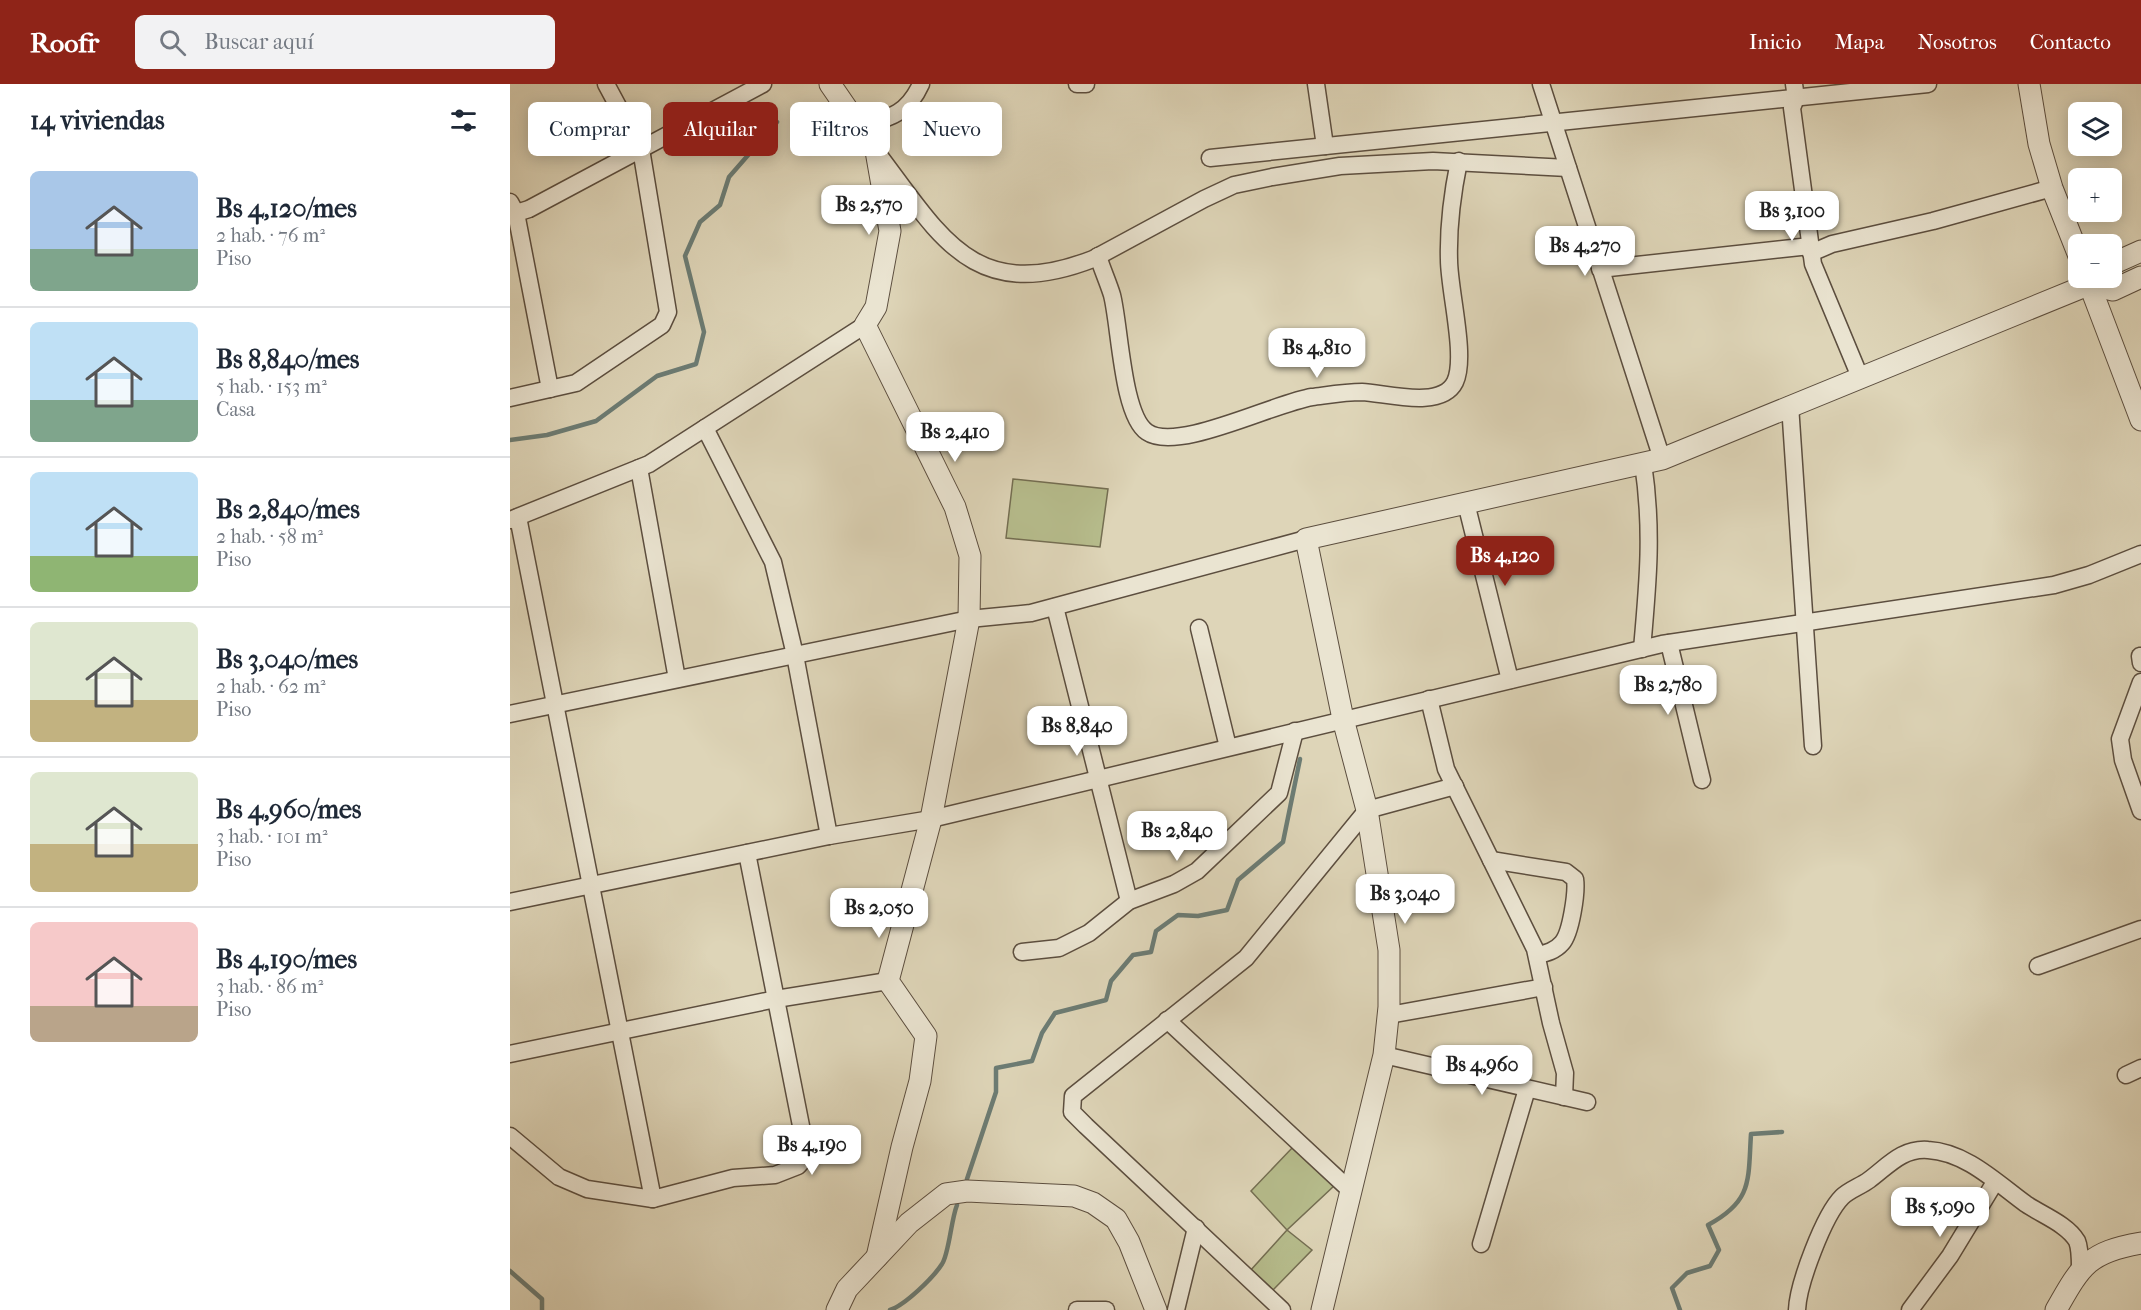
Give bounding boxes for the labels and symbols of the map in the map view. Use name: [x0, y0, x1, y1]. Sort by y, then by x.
pin: Bs 2,570: [807, 185, 931, 236]
pin: Bs 3,100: [1730, 191, 1854, 242]
pin: Bs 4,270: [1523, 226, 1647, 277]
pin: Bs 4,810: [1255, 328, 1379, 379]
pin: Bs 2,410: [893, 412, 1017, 463]
pin: Bs 4,120: [1443, 536, 1567, 587]
pin: Bs 2,780: [1606, 665, 1730, 716]
pin: Bs 8,840: [1015, 706, 1139, 757]
pin: Bs 2,840: [1115, 811, 1239, 862]
pin: Bs 3,040: [1343, 874, 1467, 925]
pin: Bs 2,050: [817, 888, 941, 939]
pin: Bs 4,960: [1420, 1045, 1544, 1096]
pin: Bs 4,190: [750, 1125, 874, 1176]
pin: Bs 5,090: [1878, 1187, 2002, 1238]

